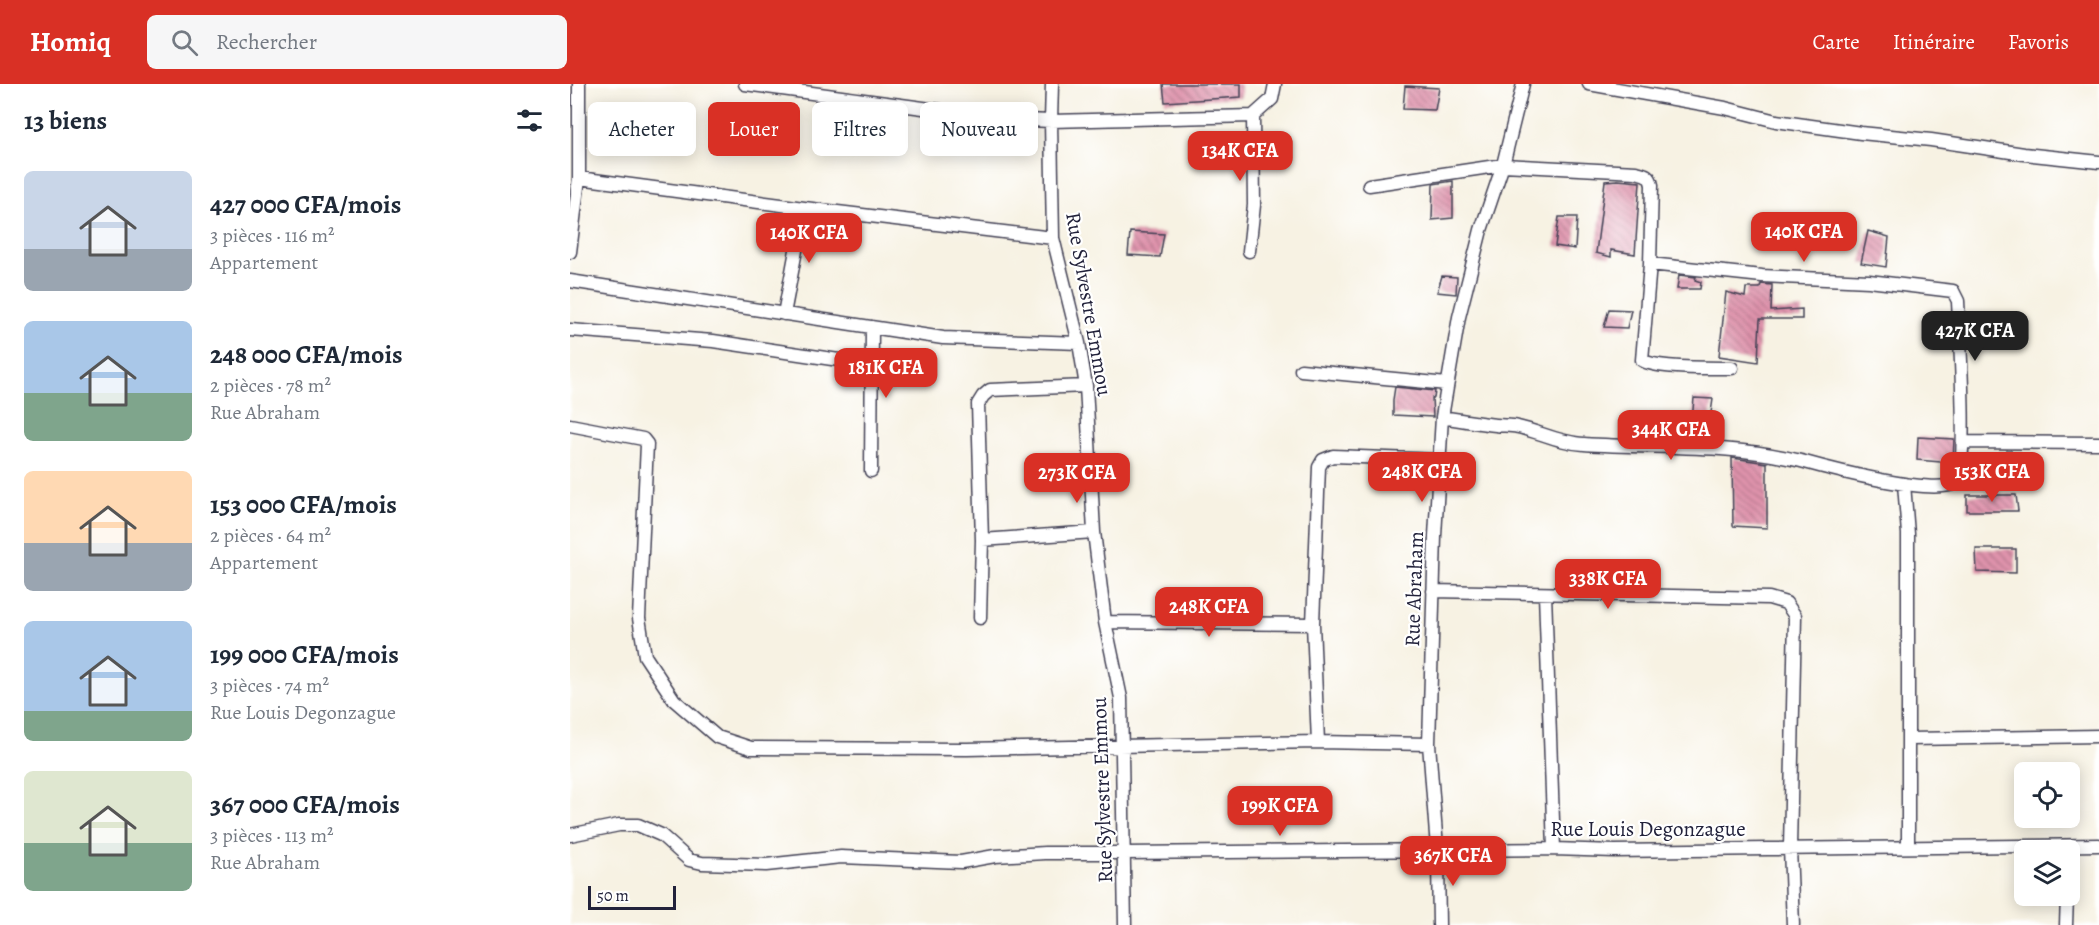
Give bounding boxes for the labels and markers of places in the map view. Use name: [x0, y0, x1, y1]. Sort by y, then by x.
pin: 134K CFA: [1178, 131, 1302, 182]
pin: 140K CFA: [1742, 212, 1866, 263]
pin: 140K CFA: [747, 213, 871, 264]
pin: 427K CFA: [1913, 311, 2037, 362]
pin: 181K CFA: [824, 348, 948, 399]
pin: 344K CFA: [1609, 410, 1733, 461]
pin: 248K CFA: [1360, 452, 1484, 503]
pin: 153K CFA: [1930, 452, 2054, 503]
pin: 273K CFA: [1015, 453, 1139, 504]
pin: 338K CFA: [1546, 559, 1670, 610]
pin: 248K CFA: [1147, 587, 1271, 638]
pin: 199K CFA: [1218, 786, 1342, 837]
pin: 367K CFA: [1391, 836, 1515, 887]

